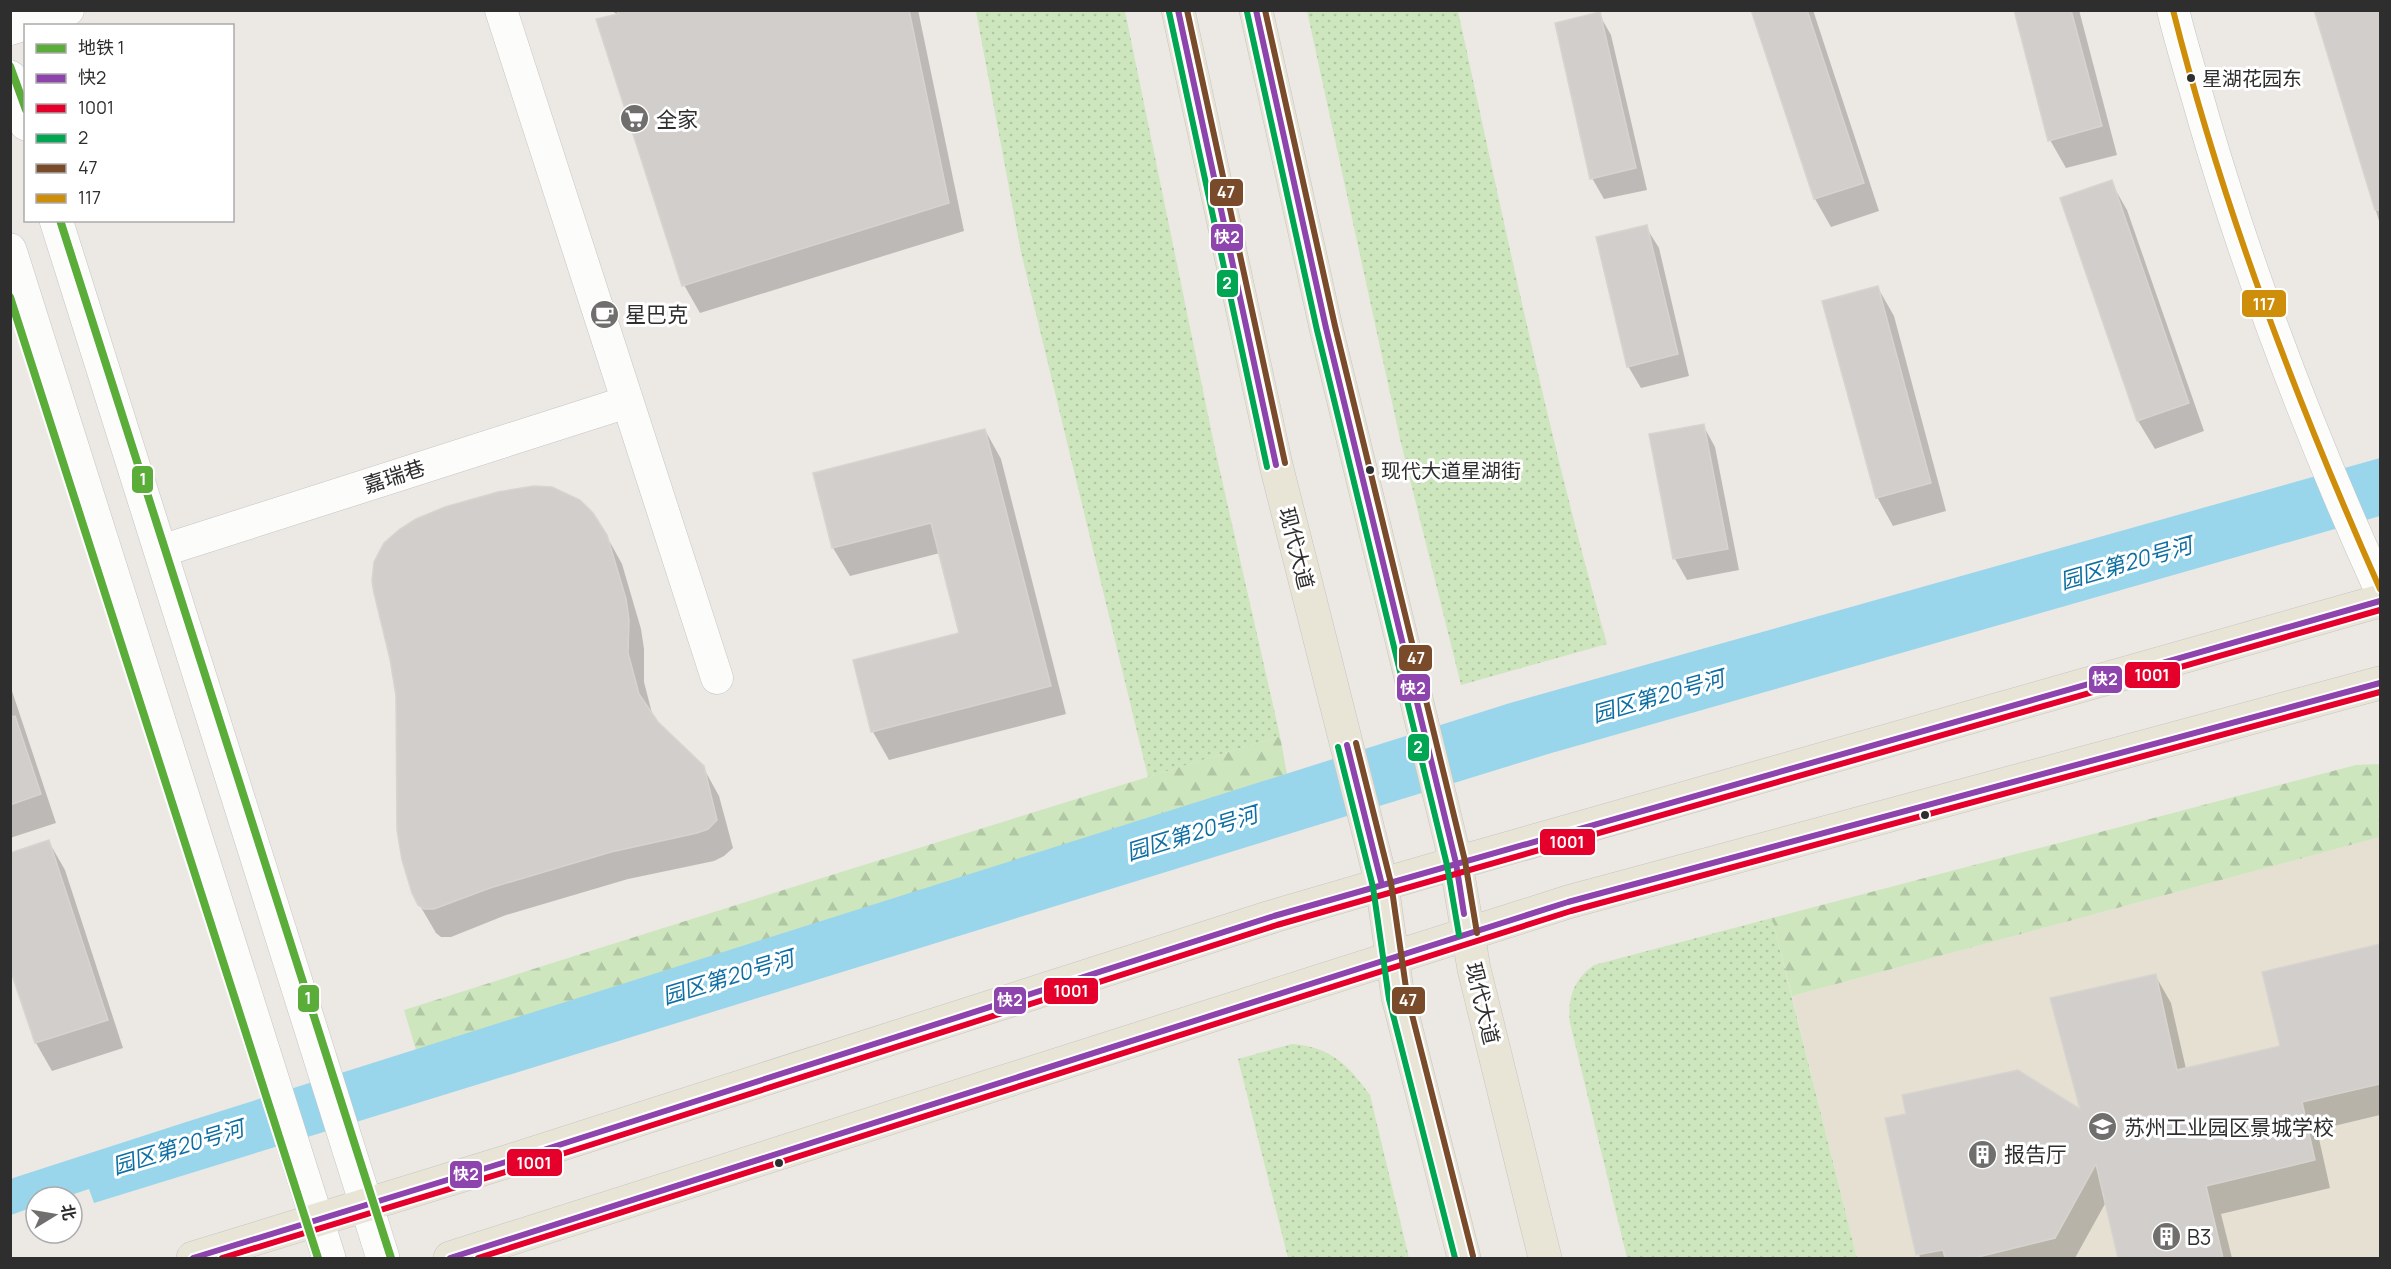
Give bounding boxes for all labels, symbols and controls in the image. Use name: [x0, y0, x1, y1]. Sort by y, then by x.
legend: [24, 24, 234, 222]
text: 地铁 1: [78, 35, 125, 59]
text: 快2: [78, 65, 106, 89]
place label: 星湖花园东: [2202, 65, 2302, 92]
marker: 星湖花园东: [2185, 72, 2197, 84]
text: 1001: [78, 95, 114, 119]
supermarket icon: 全家: [619, 103, 651, 135]
place label: 全家: [656, 105, 698, 133]
text: 2: [78, 125, 88, 149]
text: 47: [78, 155, 98, 179]
line badge: 47: [1209, 178, 1244, 207]
text: 47: [1217, 181, 1235, 203]
text: 117: [78, 185, 101, 209]
line badge: 快2: [1210, 223, 1244, 252]
text: 快2: [1214, 226, 1240, 248]
line badge: 2: [1216, 269, 1239, 298]
text: 2: [1222, 272, 1232, 294]
line badge: 117: [2241, 289, 2287, 318]
text: 117: [2253, 293, 2275, 315]
cafe icon: 星巴克: [588, 298, 620, 330]
place label: 星巴克: [625, 300, 688, 328]
street label: 嘉瑞巷: [360, 453, 428, 499]
place label: 现代大道星湖街: [1381, 457, 1521, 484]
marker: 现代大道星湖街: [1364, 464, 1376, 476]
line badge: 1: [131, 465, 154, 494]
text: 1: [139, 468, 147, 490]
street label: 现代大道: [1273, 504, 1321, 592]
water label: 园区第20号河: [2057, 529, 2199, 596]
line badge: 47: [1398, 644, 1433, 672]
text: 47: [1407, 647, 1425, 669]
line badge: 1001: [2124, 661, 2181, 689]
water label: 园区第20号河: [1589, 662, 1731, 729]
text: 1001: [2134, 664, 2170, 686]
line badge: 快2: [2088, 665, 2123, 694]
text: 快2: [2092, 668, 2118, 690]
line badge: 快2: [1396, 673, 1431, 702]
text: 快2: [1400, 677, 1426, 699]
line badge: 2: [1407, 733, 1430, 762]
text: 2: [1413, 736, 1423, 758]
water label: 园区第20号河: [1123, 798, 1265, 867]
unlabelled marker: [1919, 809, 1931, 821]
line badge: 1001: [1539, 828, 1596, 856]
text: 1001: [1549, 831, 1585, 853]
water label: 园区第20号河: [659, 942, 801, 1011]
street label: 现代大道: [1460, 959, 1506, 1047]
line badge: 1001: [1043, 977, 1099, 1005]
text: 1001: [1053, 980, 1089, 1002]
line badge: 1: [297, 984, 320, 1013]
line badge: 快2: [993, 986, 1027, 1015]
line badge: 47: [1391, 986, 1426, 1015]
text: 1: [304, 987, 312, 1009]
text: 快2: [997, 989, 1023, 1011]
text: 47: [1399, 989, 1417, 1011]
school or university icon: 苏州工业园区景城学校: [2087, 1111, 2119, 1143]
water label: 园区第20号河: [109, 1112, 251, 1181]
place label: 苏州工业园区景城学校: [2124, 1113, 2334, 1141]
building icon: 报告厅: [1967, 1138, 1999, 1170]
place label: 报告厅: [2004, 1140, 2067, 1168]
line badge: 1001: [506, 1148, 563, 1177]
text: 1001: [516, 1152, 552, 1174]
unlabelled marker: [773, 1157, 785, 1169]
line badge: 快2: [449, 1160, 483, 1189]
text: 快2: [453, 1163, 479, 1185]
north arrow: [24, 1185, 84, 1245]
text: 北: [56, 1202, 81, 1222]
building icon: B3: [2150, 1221, 2182, 1253]
place label: B3: [2187, 1223, 2212, 1251]

